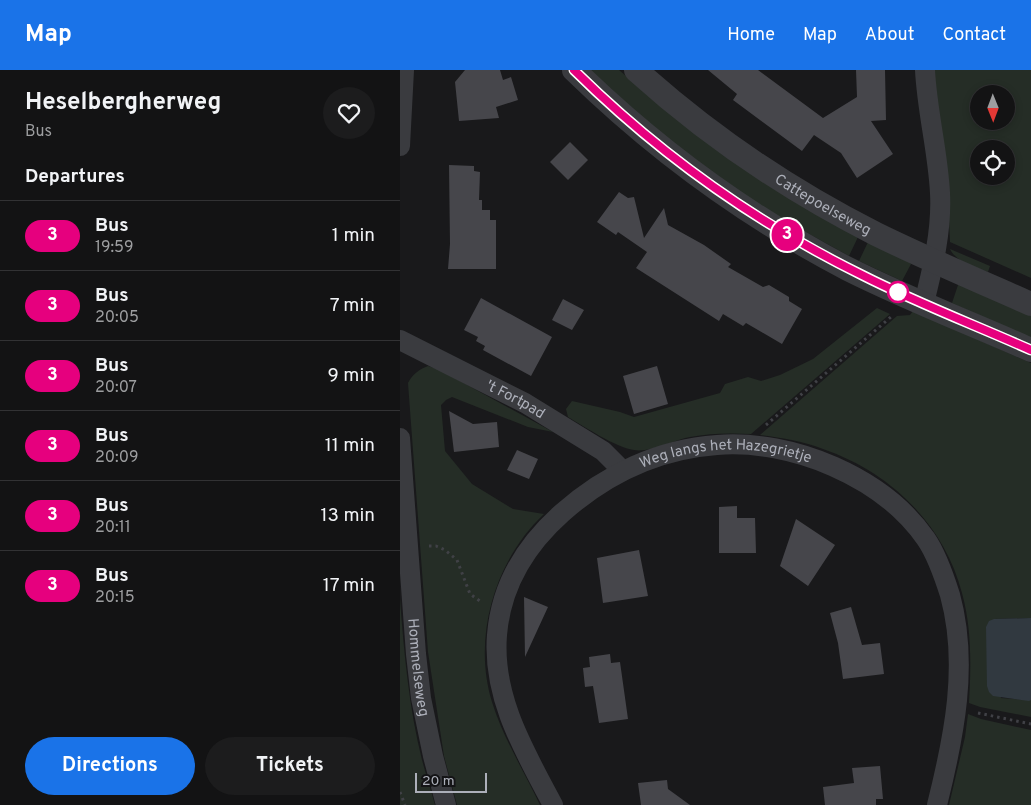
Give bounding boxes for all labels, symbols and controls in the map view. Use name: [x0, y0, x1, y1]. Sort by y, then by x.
text: Map: [25, 20, 72, 50]
text: Home: [727, 24, 775, 47]
text: Map: [803, 24, 837, 47]
text: About: [865, 24, 914, 47]
text: Contact: [942, 24, 1006, 47]
north arrow: [970, 85, 1015, 130]
map controls: [970, 85, 1015, 185]
button: heart: [323, 87, 375, 139]
text: Heselbergherweg: [25, 88, 221, 118]
text: Bus: [25, 122, 52, 142]
button: locate: [970, 140, 1015, 185]
text: Departures: [25, 165, 125, 189]
street label: Cattepoelseweg: [771, 170, 874, 241]
text: Bus: [95, 214, 129, 238]
line badge: 3: [771, 219, 803, 251]
text: 3: [782, 223, 792, 246]
text: 3: [47, 224, 58, 247]
text: 1 min: [332, 224, 375, 248]
text: 19:59: [95, 238, 133, 258]
unlabelled marker: [887, 281, 909, 303]
text: Bus: [95, 284, 129, 308]
text: 3: [47, 294, 58, 317]
text: 7 min: [330, 294, 375, 318]
text: 20:05: [95, 308, 139, 328]
text: Bus: [95, 354, 129, 378]
text: 3: [47, 364, 58, 387]
text: 9 min: [328, 364, 375, 388]
street label: 't Fortpad: [482, 377, 548, 424]
text: 20:07: [95, 378, 137, 398]
text: Bus: [95, 424, 129, 448]
text: 3: [47, 434, 58, 457]
text: 11 min: [325, 434, 375, 458]
street label: Weg langs het Hazegrietje: [637, 436, 814, 474]
text: 20:09: [95, 448, 139, 468]
text: Bus: [95, 494, 129, 518]
text: 3: [47, 504, 58, 527]
text: 13 min: [320, 504, 375, 528]
text: 20:11: [95, 518, 131, 538]
text: Bus: [95, 564, 129, 588]
text: 3: [47, 574, 58, 597]
text: 17 min: [323, 574, 375, 598]
text: 20:15: [95, 588, 135, 608]
street label: Hommelseweg: [402, 617, 433, 718]
button: Directions: [25, 737, 195, 795]
button: Tickets: [205, 737, 375, 795]
scale bar: [415, 770, 488, 793]
text: 20 m: [422, 773, 455, 790]

